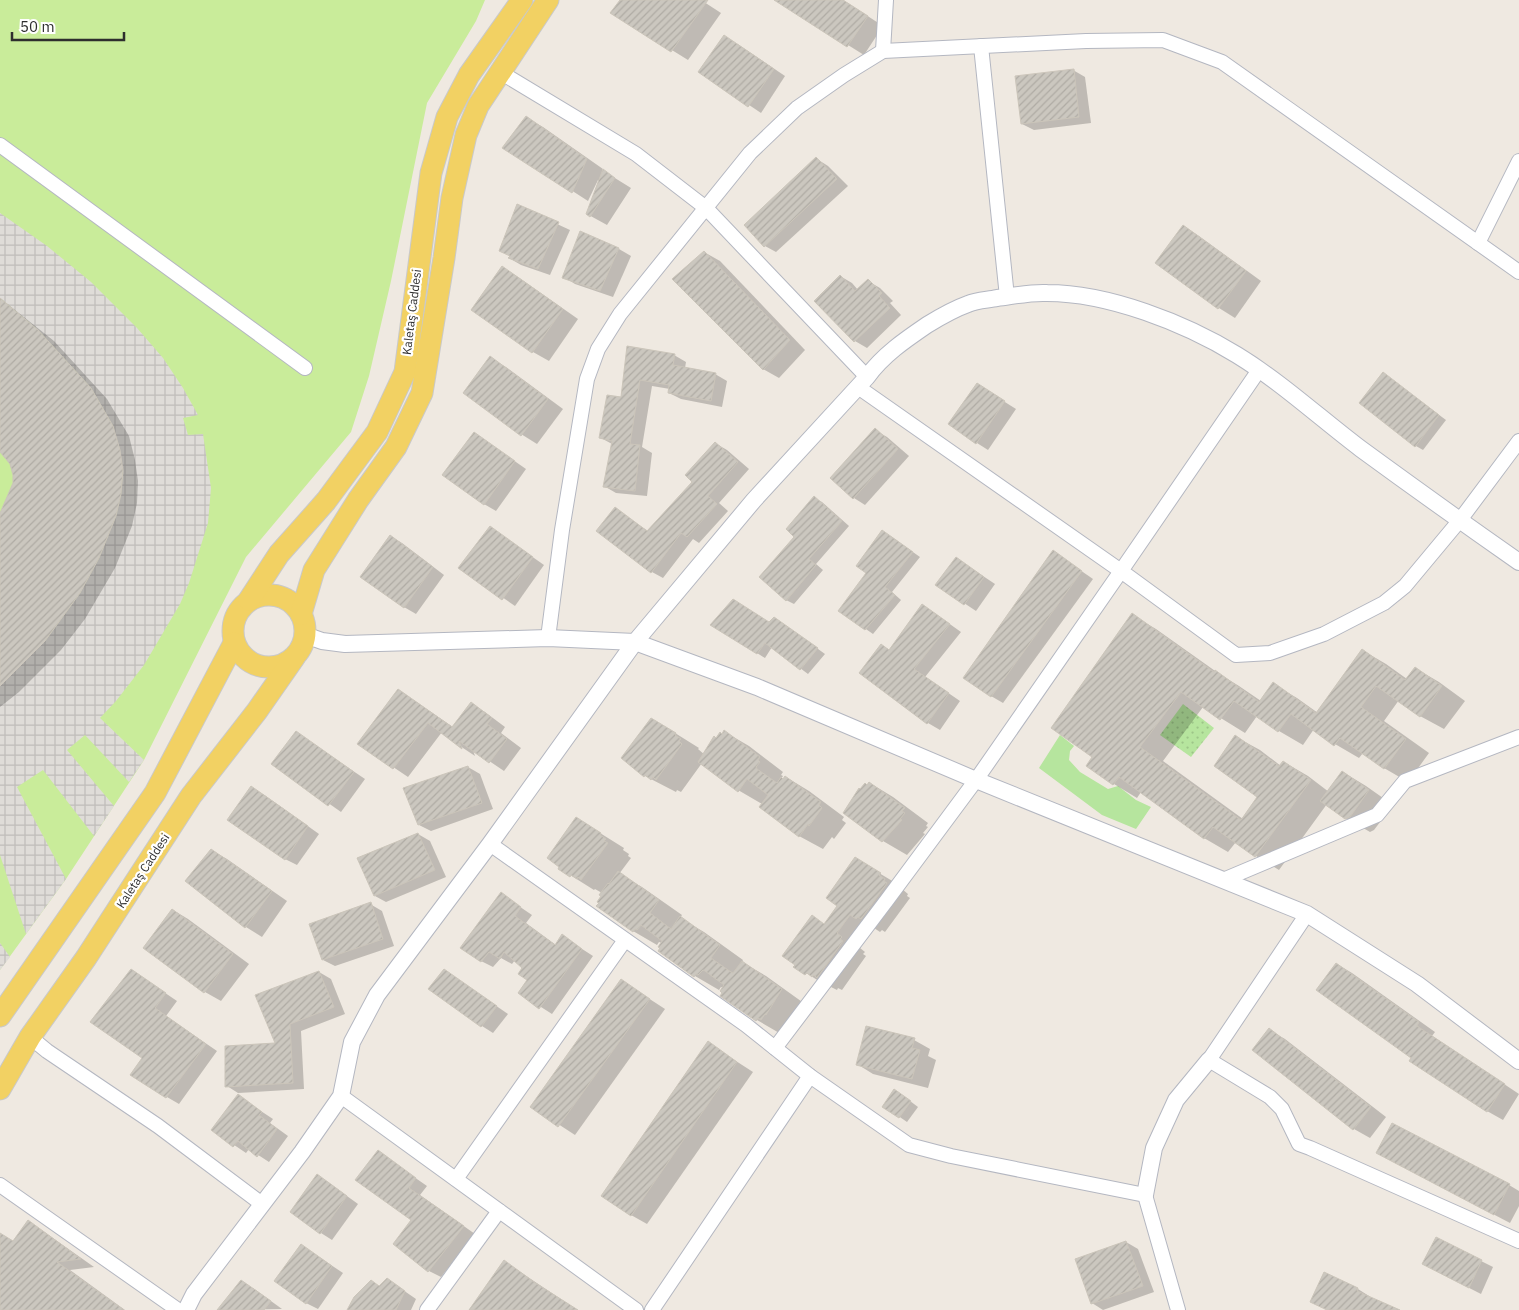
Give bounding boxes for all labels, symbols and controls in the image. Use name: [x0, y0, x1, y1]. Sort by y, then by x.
scale bar: [12, 10, 125, 42]
text: 50 m: [20, 17, 55, 36]
street label: Kaletaş Caddesi: [399, 268, 424, 356]
street label: Kaletaş Caddesi: [113, 830, 172, 911]

